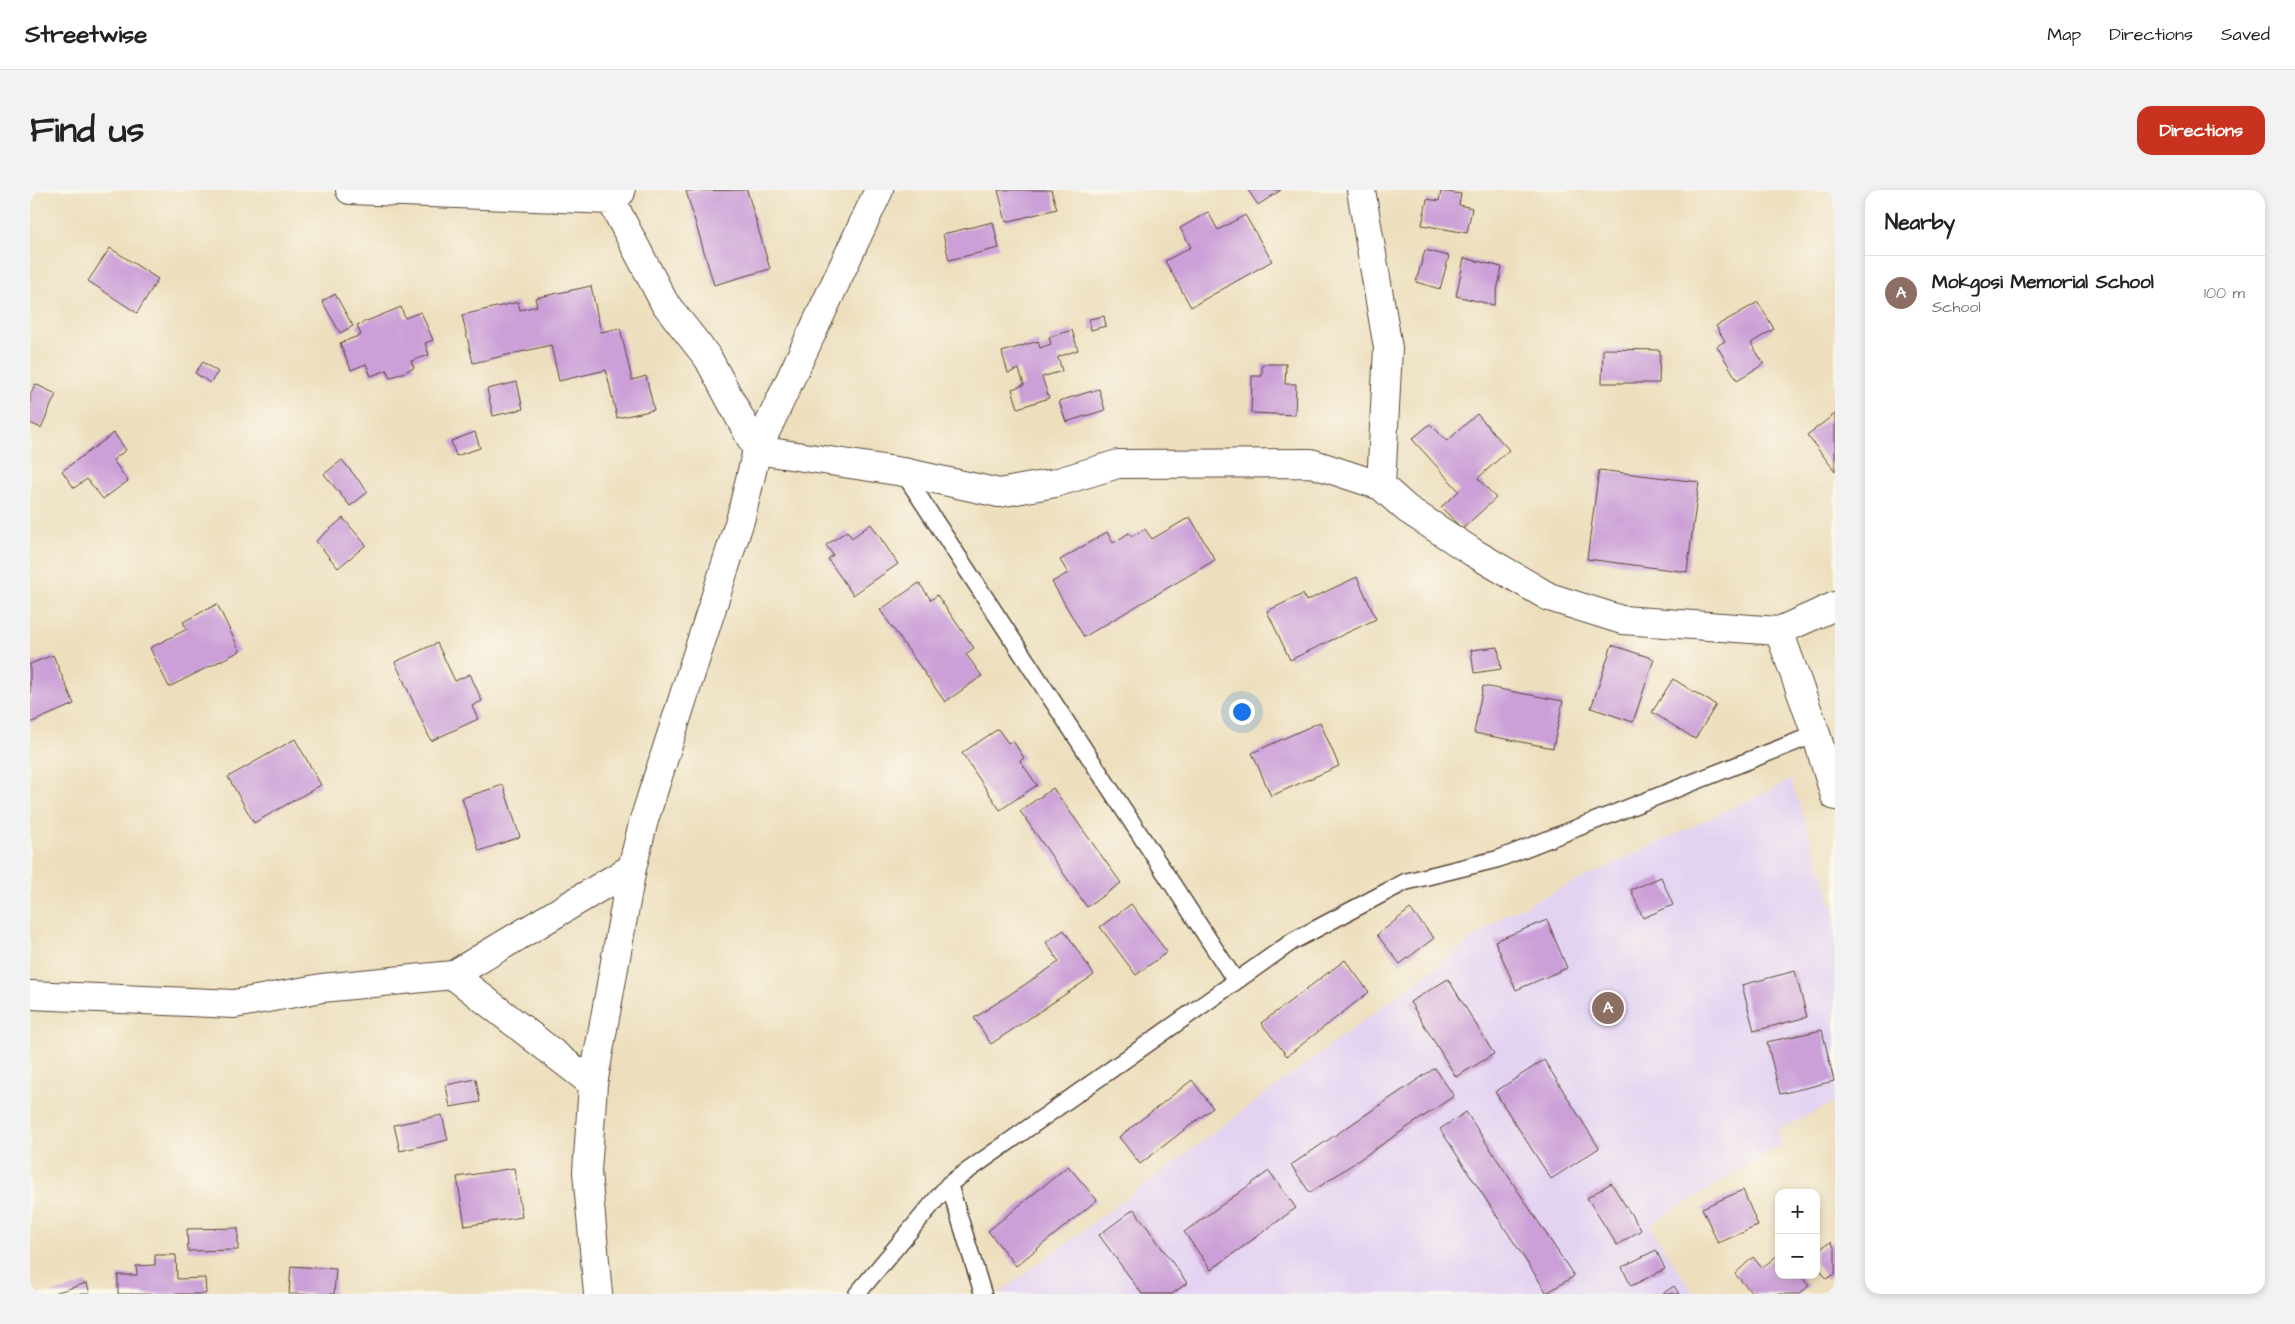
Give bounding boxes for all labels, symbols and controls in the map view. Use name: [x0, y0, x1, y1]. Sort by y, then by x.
text: Streetwise: [25, 18, 147, 52]
text: Map: [2047, 22, 2081, 47]
text: Directions: [2109, 22, 2193, 47]
text: Saved: [2221, 22, 2270, 47]
text: Find us: [30, 106, 144, 155]
button: Directions: [2137, 106, 2265, 155]
text: Nearby: [1885, 208, 1955, 237]
text: Mokgosi Memorial School: [1932, 269, 2154, 296]
text: A: [1896, 282, 1906, 304]
text: 100 m: [2204, 282, 2245, 304]
text: School: [1932, 296, 1981, 318]
your location: [1229, 699, 1255, 725]
pin: A: [1592, 989, 1624, 1027]
map controls: [1775, 1189, 1820, 1279]
button: +: [1775, 1189, 1820, 1234]
button: −: [1775, 1234, 1820, 1279]

